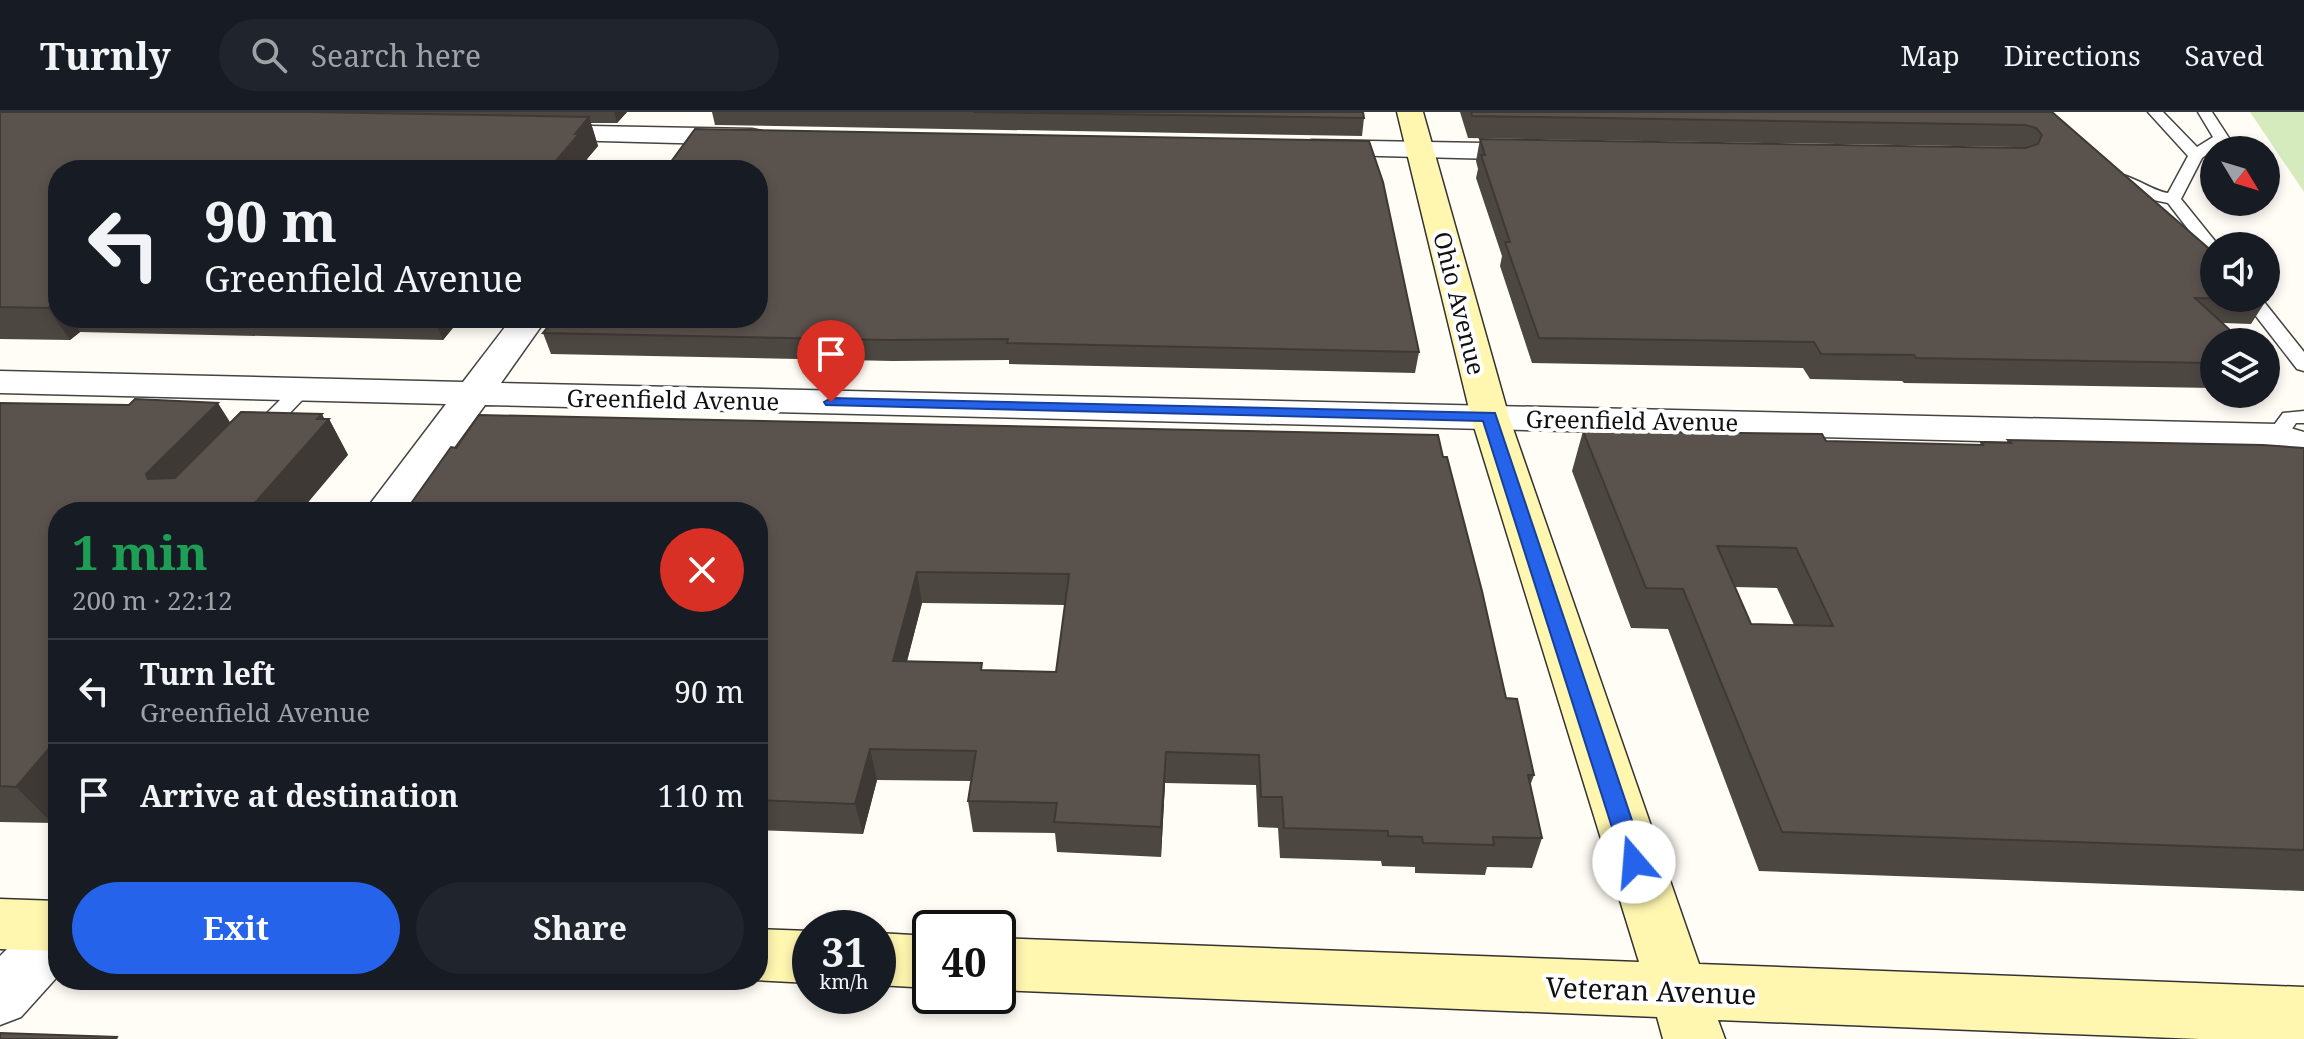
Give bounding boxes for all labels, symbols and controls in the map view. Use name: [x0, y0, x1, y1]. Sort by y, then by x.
search box: [219, 19, 779, 91]
text: Turnly: [40, 29, 171, 81]
icon: search: [247, 33, 291, 77]
text: Search here: [311, 35, 481, 76]
text: Map: [1900, 36, 1960, 74]
text: Directions: [2004, 36, 2141, 74]
text: Saved: [2185, 36, 2264, 74]
north arrow: [2200, 136, 2280, 216]
map controls: [2200, 136, 2280, 408]
text: 90 m: [204, 182, 337, 258]
icon: left: [72, 192, 176, 296]
street label: Ohio Avenue: [1426, 228, 1494, 378]
button: sound: [2200, 232, 2280, 312]
text: Greenfield Avenue: [204, 254, 523, 303]
pin: [797, 320, 865, 402]
button: layers: [2200, 328, 2280, 408]
icon: arrive: [809, 332, 853, 376]
street label: Greenfield Avenue: [566, 381, 780, 417]
street label: Greenfield Avenue: [1525, 402, 1739, 438]
text: 1 min: [72, 519, 208, 584]
button: close: [660, 528, 744, 612]
text: 200 m · 22:12: [72, 582, 233, 618]
text: Turn left: [140, 653, 275, 694]
icon: left: [72, 669, 116, 713]
text: 90 m: [674, 671, 744, 712]
text: Greenfield Avenue: [140, 694, 370, 730]
icon: arrive: [72, 773, 116, 817]
text: Arrive at destination: [140, 775, 459, 816]
text: 110 m: [658, 775, 744, 816]
position arrow: [1592, 820, 1676, 904]
button: Exit: [72, 882, 400, 974]
button: Share: [416, 882, 744, 974]
speed limit sign: 40: [912, 910, 1016, 1014]
text: 31: [821, 924, 867, 979]
street label: Veteran Avenue: [1545, 967, 1757, 1013]
text: km/h: [819, 968, 869, 995]

